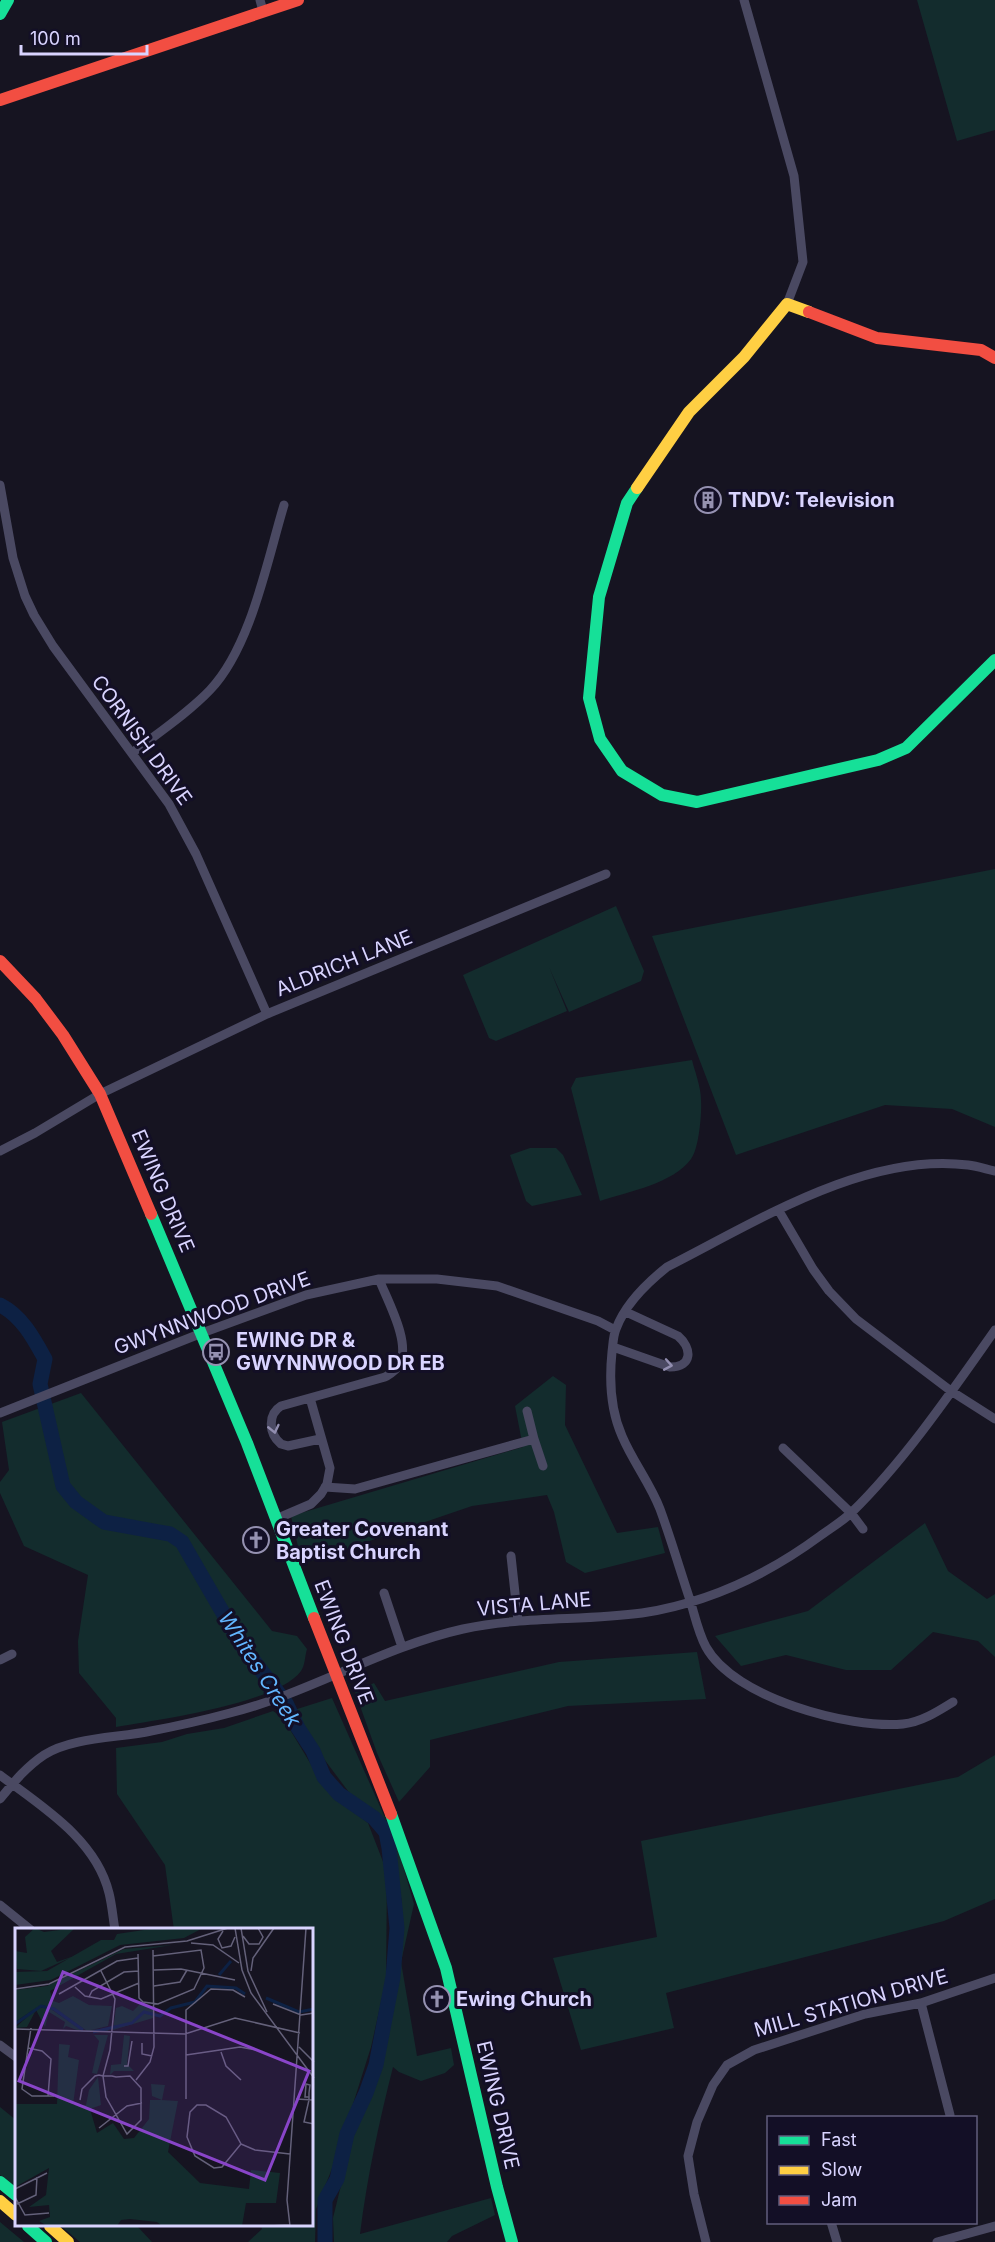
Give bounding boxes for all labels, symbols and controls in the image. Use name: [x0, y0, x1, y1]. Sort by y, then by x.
scale bar: [21, 18, 147, 56]
text: 100 m: [30, 28, 81, 49]
building icon: TNDV: Television: [693, 485, 723, 515]
place label: TNDV: Television: [728, 488, 895, 512]
street label: CORNISH DRIVE: [87, 670, 197, 810]
street label: ALDRICH LANE: [272, 925, 416, 1001]
street label: EWING DRIVE: [126, 1126, 200, 1256]
street label: GWYNNWOOD DRIVE: [111, 1266, 313, 1360]
place label: EWING DR & GWYNNWOOD DR EB: [236, 1328, 445, 1375]
bus stop icon: EWING DR & GWYNNWOOD DR EB: [201, 1337, 231, 1367]
one-way arrow: [664, 1358, 673, 1370]
one-way arrow: [266, 1424, 279, 1434]
place label: Greater Covenant Baptist Church: [276, 1517, 448, 1564]
church icon: Greater Covenant Baptist Church: [241, 1525, 271, 1555]
street label: EWING DRIVE: [309, 1576, 379, 1708]
street label: VISTA LANE: [476, 1587, 592, 1621]
water label: Whites Creek: [213, 1607, 307, 1732]
inset map: [15, 1928, 314, 2227]
street label: MILL STATION DRIVE: [751, 1964, 951, 2042]
church icon: Ewing Church: [422, 1984, 452, 2014]
place label: Ewing Church: [456, 1987, 592, 2011]
street label: EWING DRIVE: [472, 2038, 524, 2172]
legend: [767, 2116, 977, 2224]
text: Fast: [821, 2129, 857, 2150]
text: Slow: [821, 2159, 862, 2180]
text: Jam: [821, 2189, 857, 2210]

